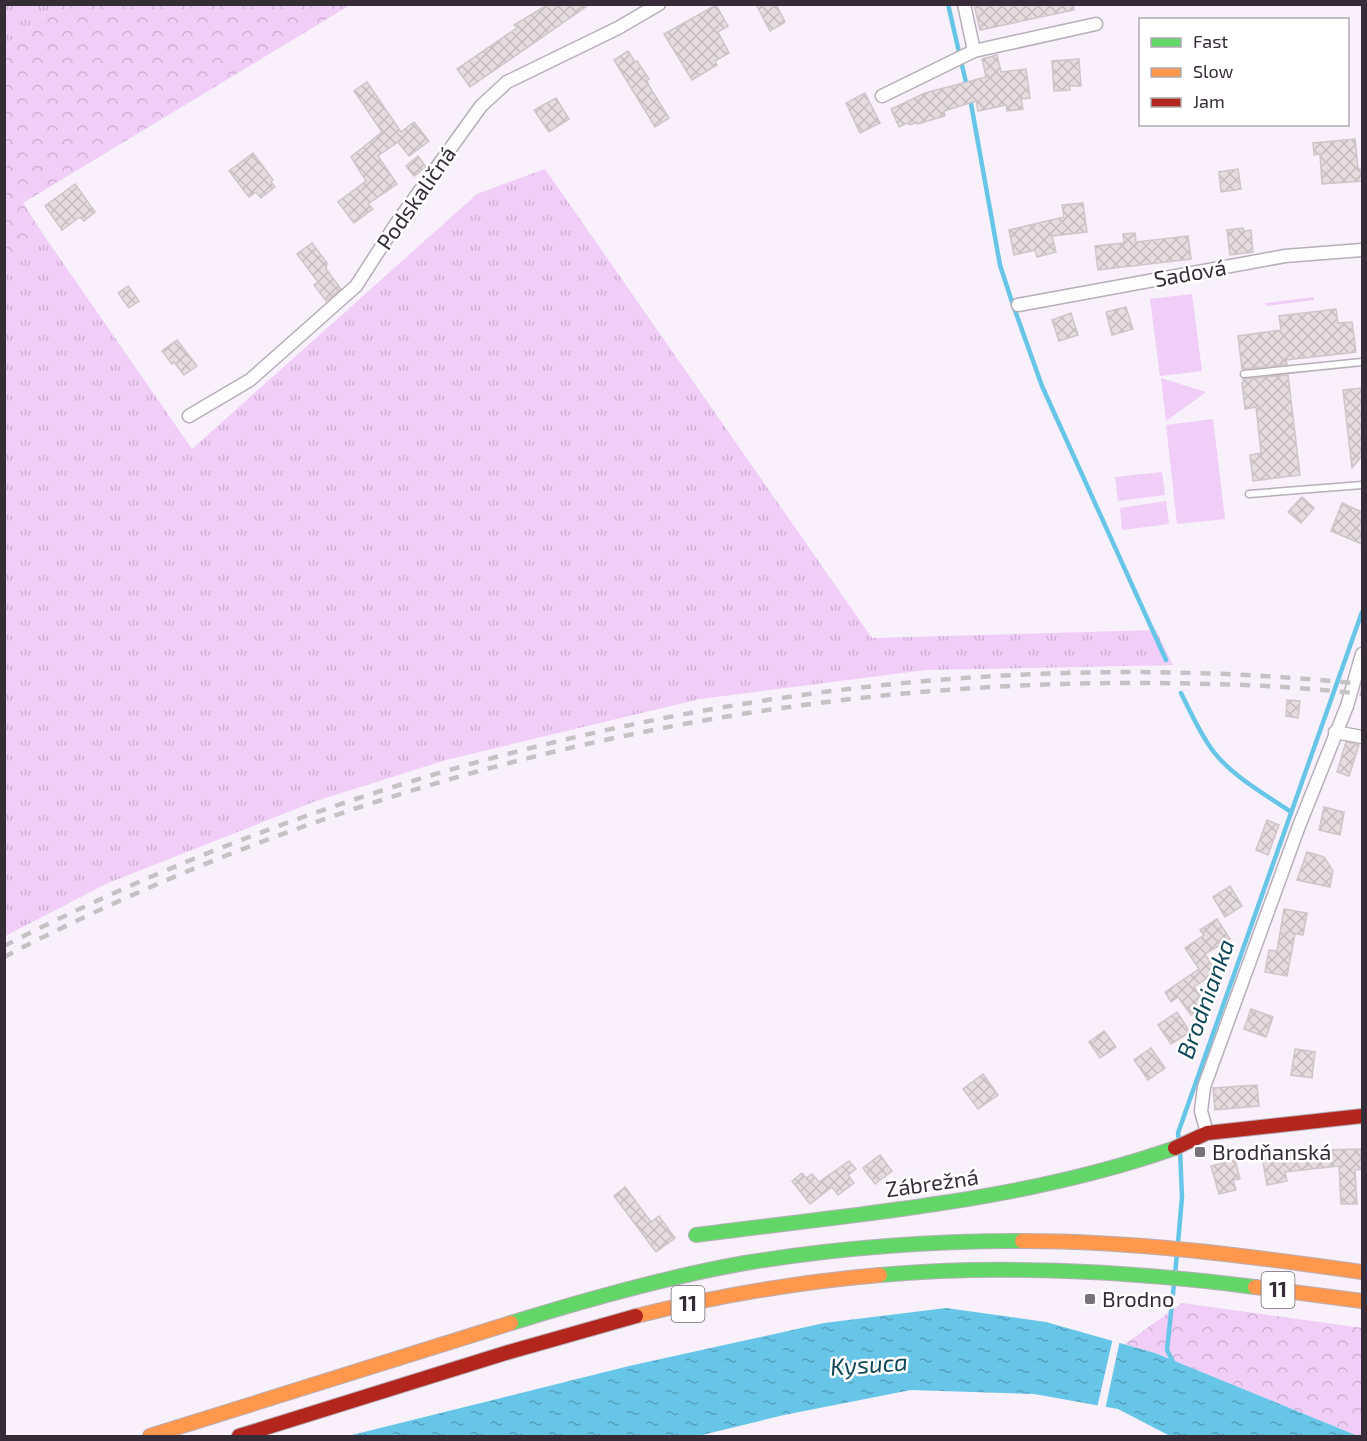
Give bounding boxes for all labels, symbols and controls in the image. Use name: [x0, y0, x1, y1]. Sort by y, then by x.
legend: [1139, 18, 1349, 126]
text: Fast: [1193, 30, 1228, 52]
text: Slow: [1193, 60, 1234, 82]
text: Jam: [1193, 90, 1225, 112]
street label: Podskaličná: [370, 141, 460, 254]
street label: Sadová: [1152, 253, 1228, 291]
water label: Brodnianka: [1170, 935, 1240, 1062]
place label: Brodňanská: [1212, 1138, 1331, 1164]
marker: Brodňanská: [1193, 1145, 1207, 1159]
street label: Zábrežná: [884, 1163, 980, 1201]
road number: 11: [1262, 1272, 1294, 1308]
place label: Brodno: [1102, 1285, 1175, 1311]
road number: 11: [672, 1286, 704, 1322]
marker: Brodno: [1083, 1292, 1097, 1306]
water label: Kysuca: [829, 1346, 909, 1381]

